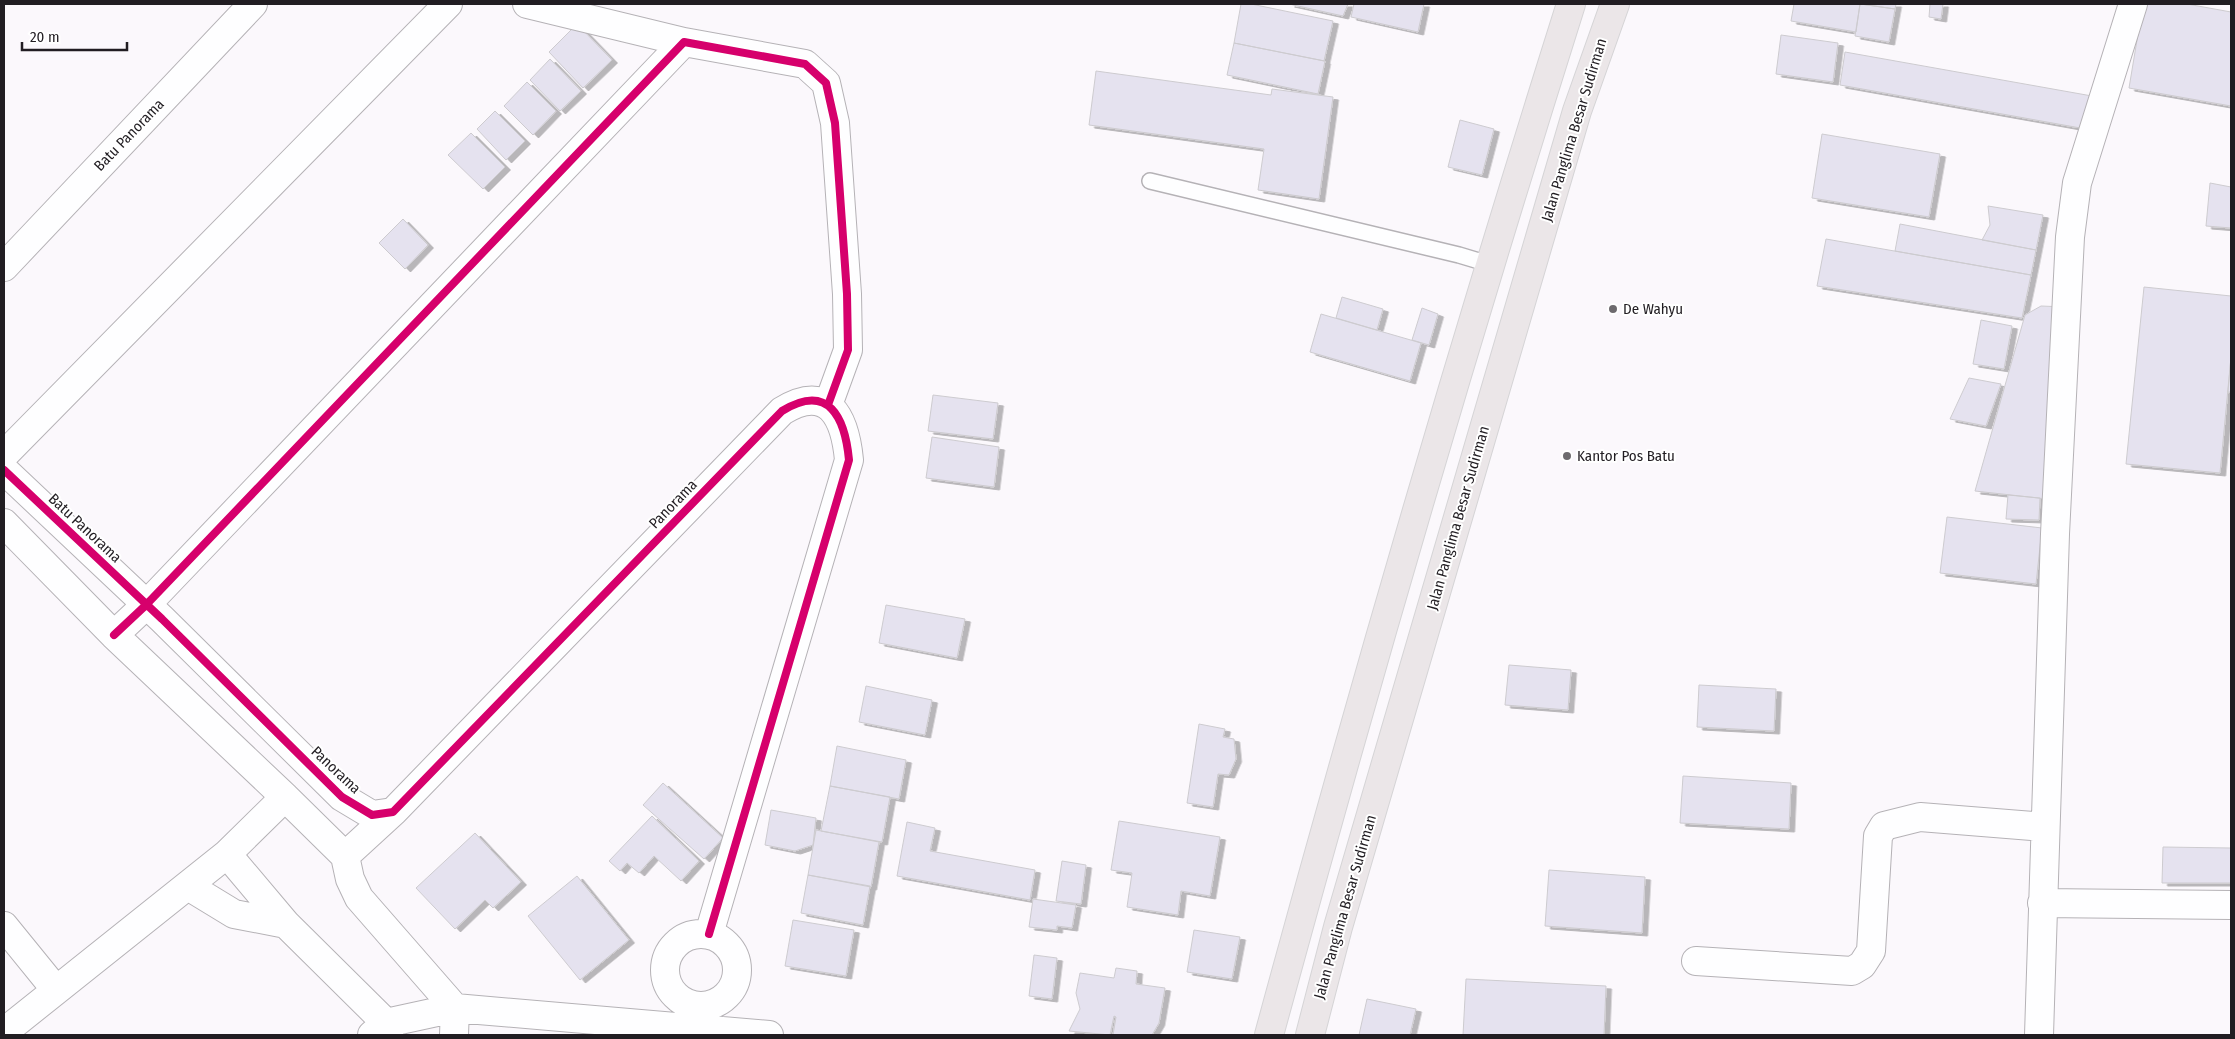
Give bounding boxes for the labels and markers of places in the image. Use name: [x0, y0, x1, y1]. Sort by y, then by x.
place label: De Wahyu: [1623, 300, 1683, 318]
marker: De Wahyu: [1607, 303, 1619, 315]
place label: Kantor Pos Batu: [1577, 447, 1675, 465]
marker: Kantor Pos Batu: [1561, 450, 1573, 462]

